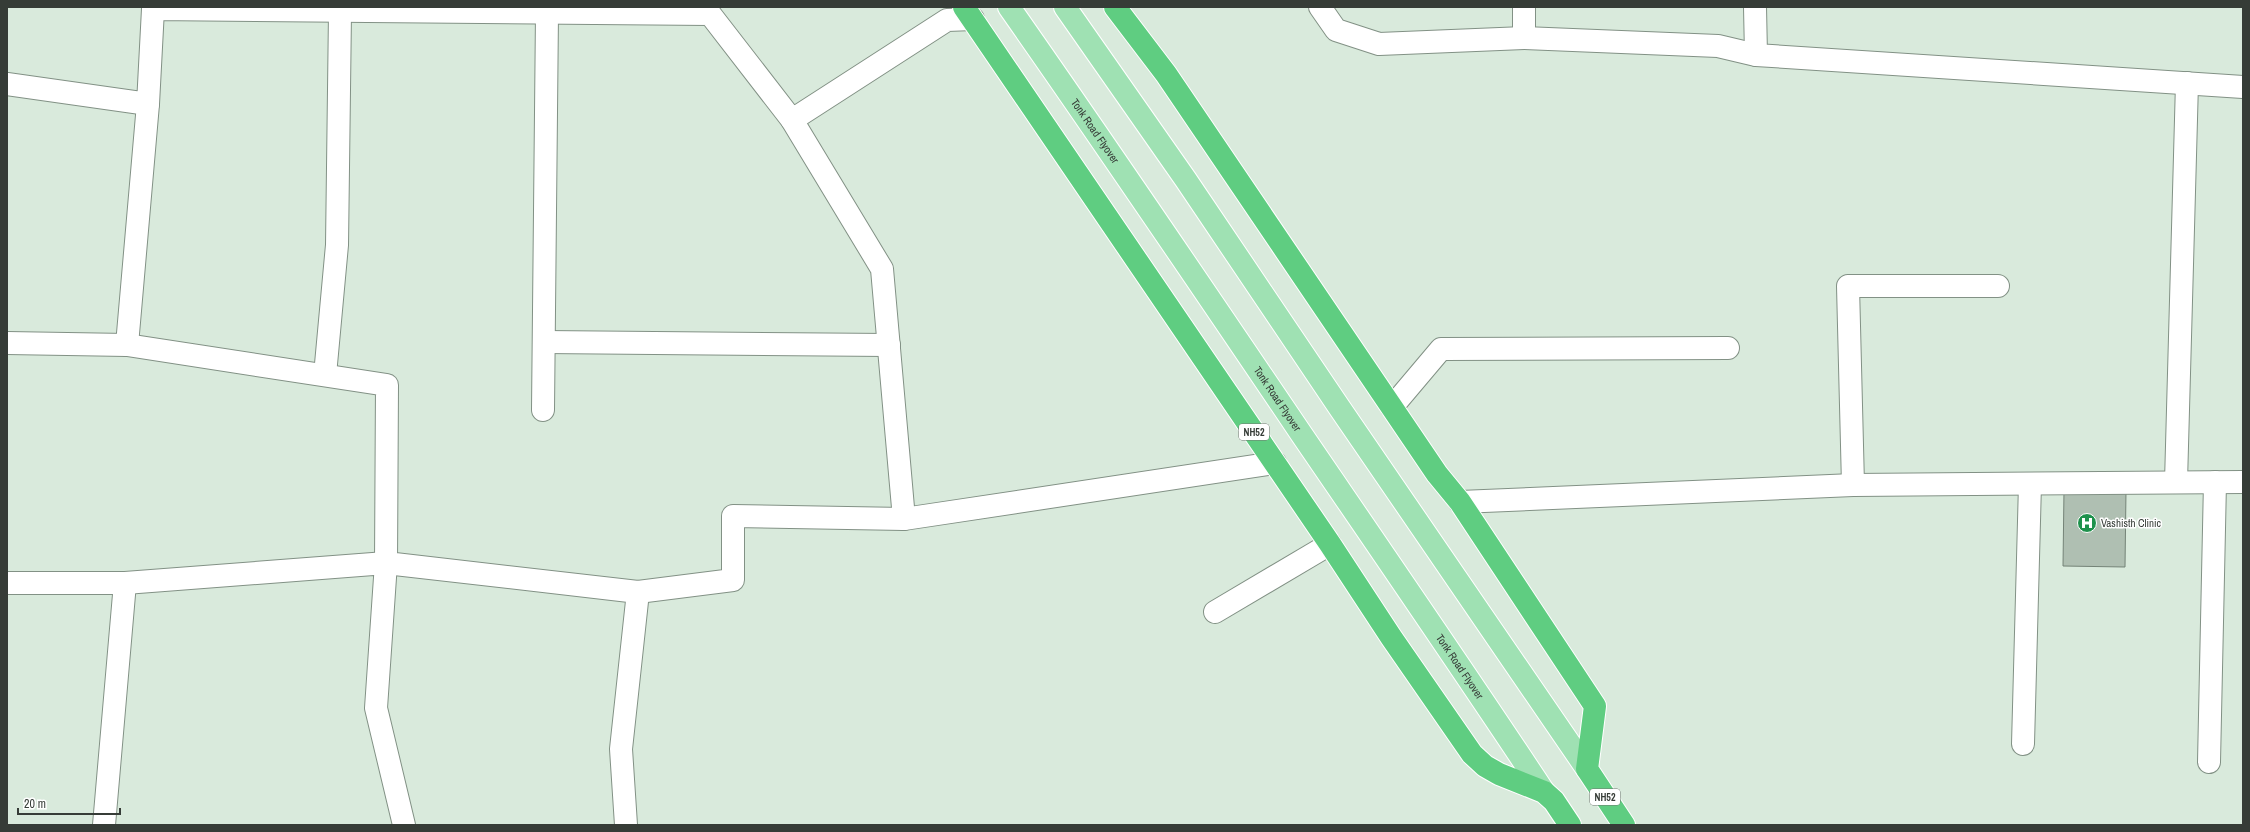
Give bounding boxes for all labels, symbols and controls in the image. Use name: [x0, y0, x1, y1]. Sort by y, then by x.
street label: Tonk Road Flyover: [1068, 96, 1122, 166]
street label: Tonk Road Flyover: [1251, 364, 1304, 434]
road number: NH52: [1239, 424, 1269, 440]
hospital icon: Vashisth Clinic: [2076, 512, 2098, 534]
place label: Vashisth Clinic: [2101, 516, 2161, 530]
street label: Tonk Road Flyover: [1433, 631, 1487, 702]
road number: NH52: [1590, 789, 1620, 805]
scale bar: [18, 790, 120, 816]
text: 20 m: [24, 796, 46, 812]

